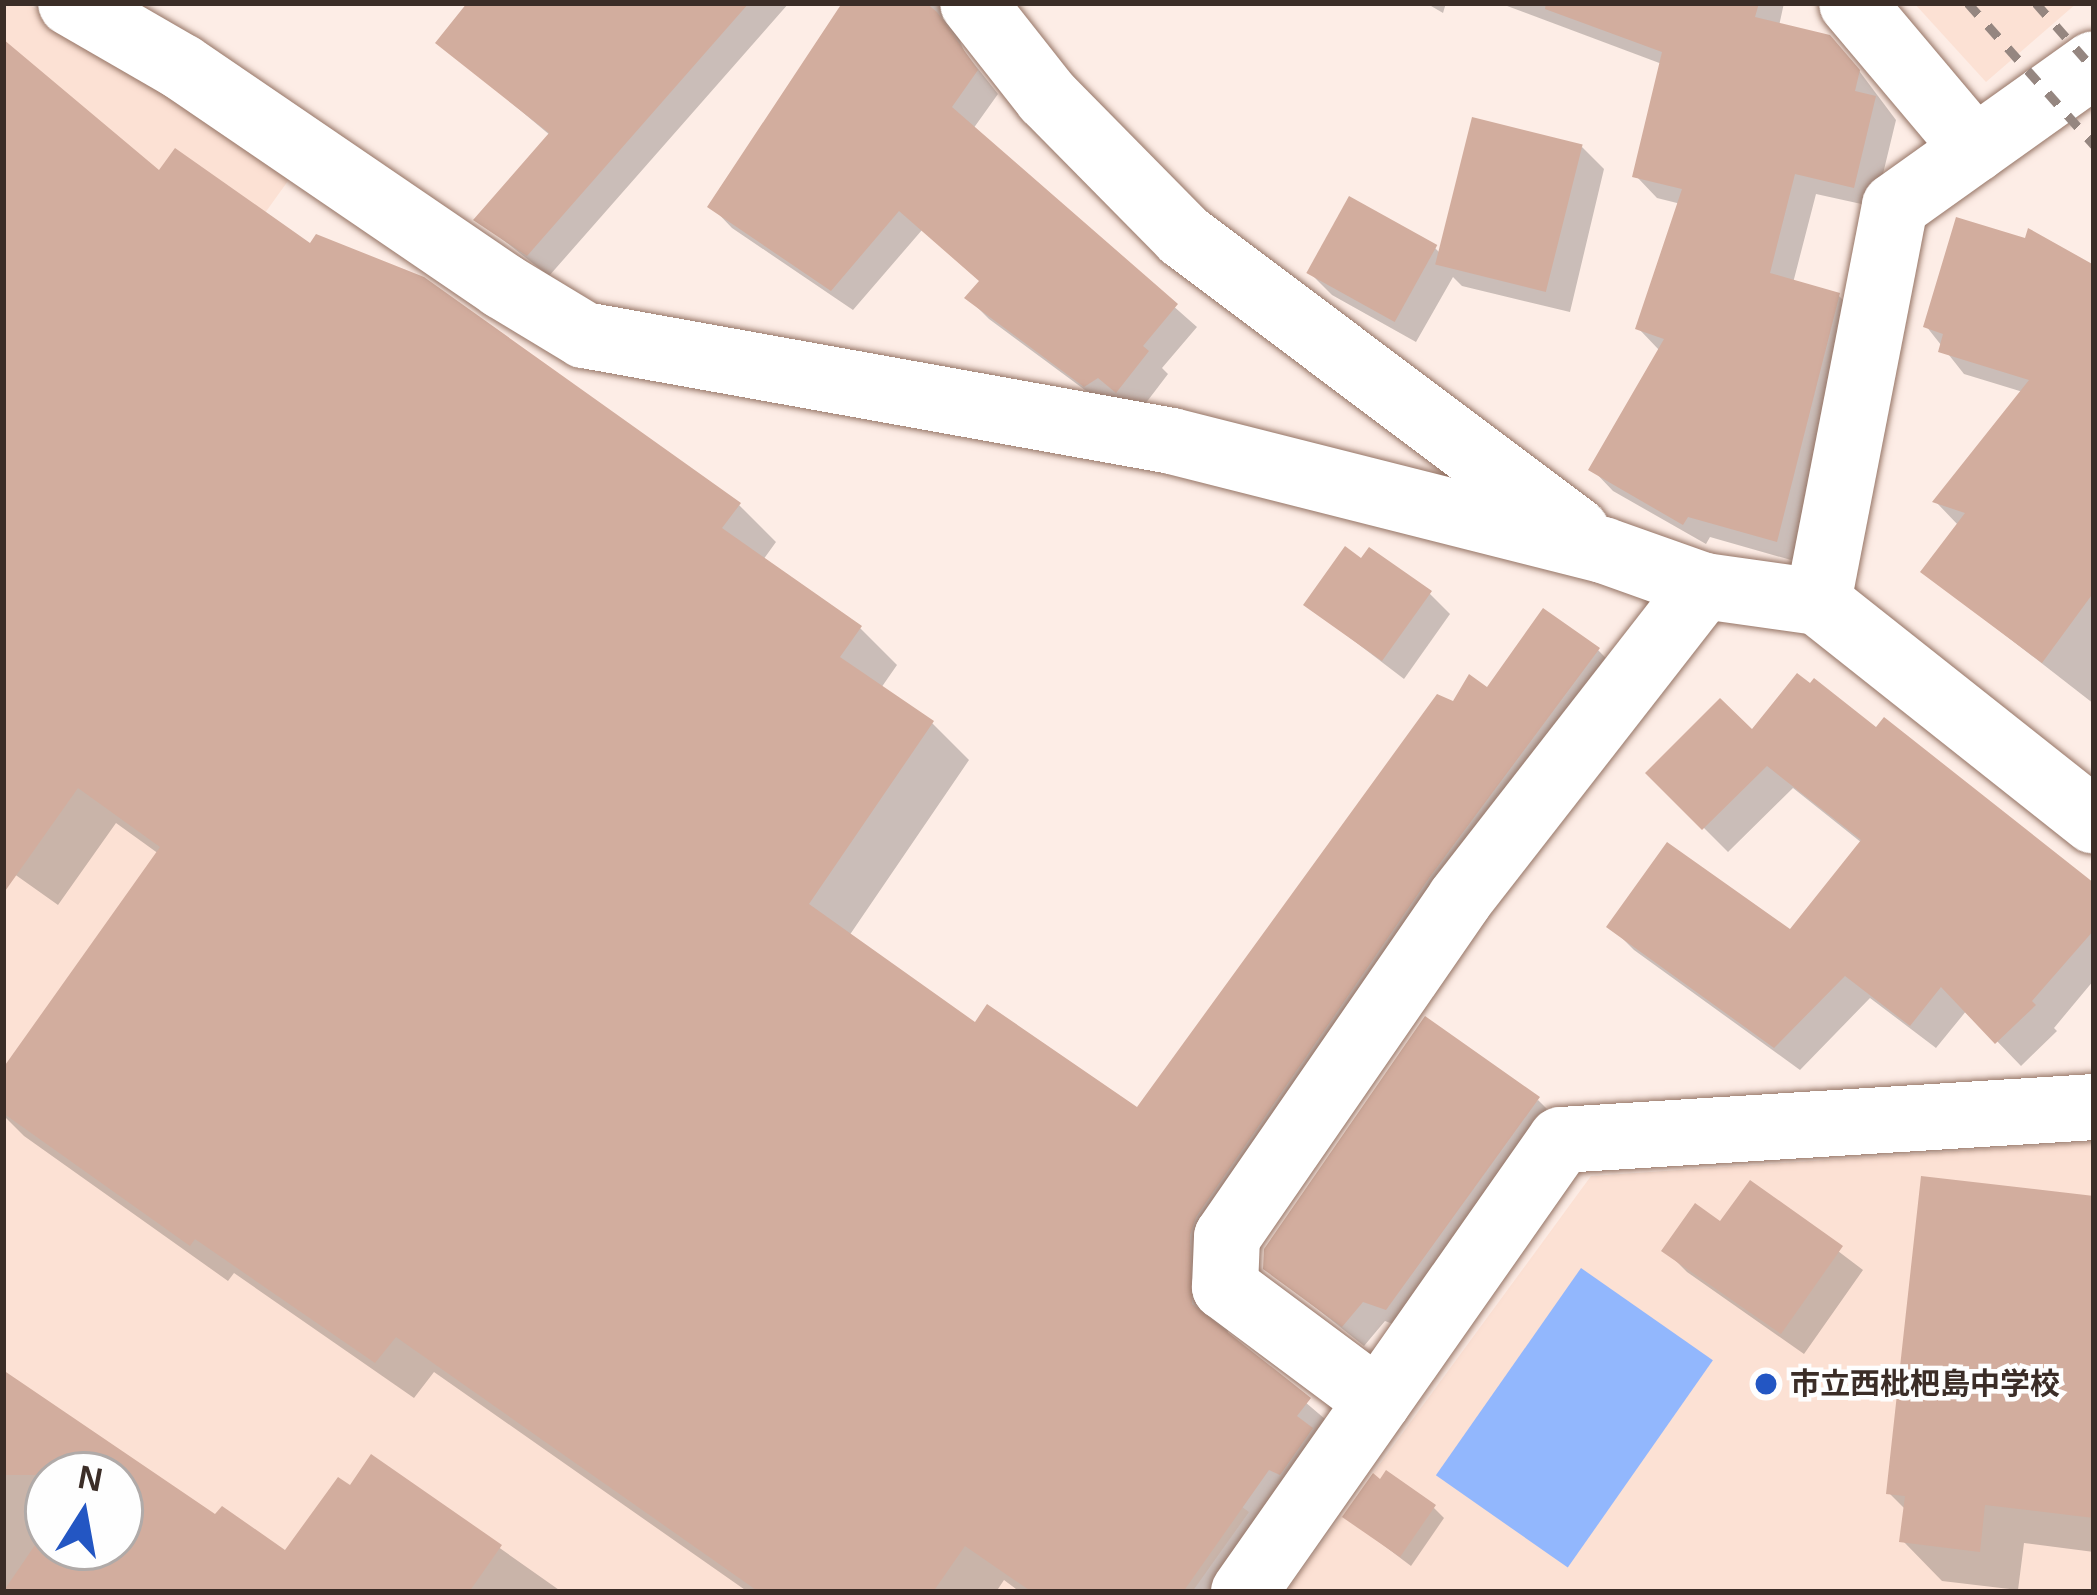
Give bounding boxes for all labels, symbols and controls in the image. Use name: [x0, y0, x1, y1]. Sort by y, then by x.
place label: 市立西枇杷島中学校: [1790, 1366, 2060, 1402]
marker: 市立西枇杷島中学校: [1753, 1371, 1779, 1397]
north arrow: [24, 1451, 144, 1571]
text: N: [75, 1458, 106, 1499]

